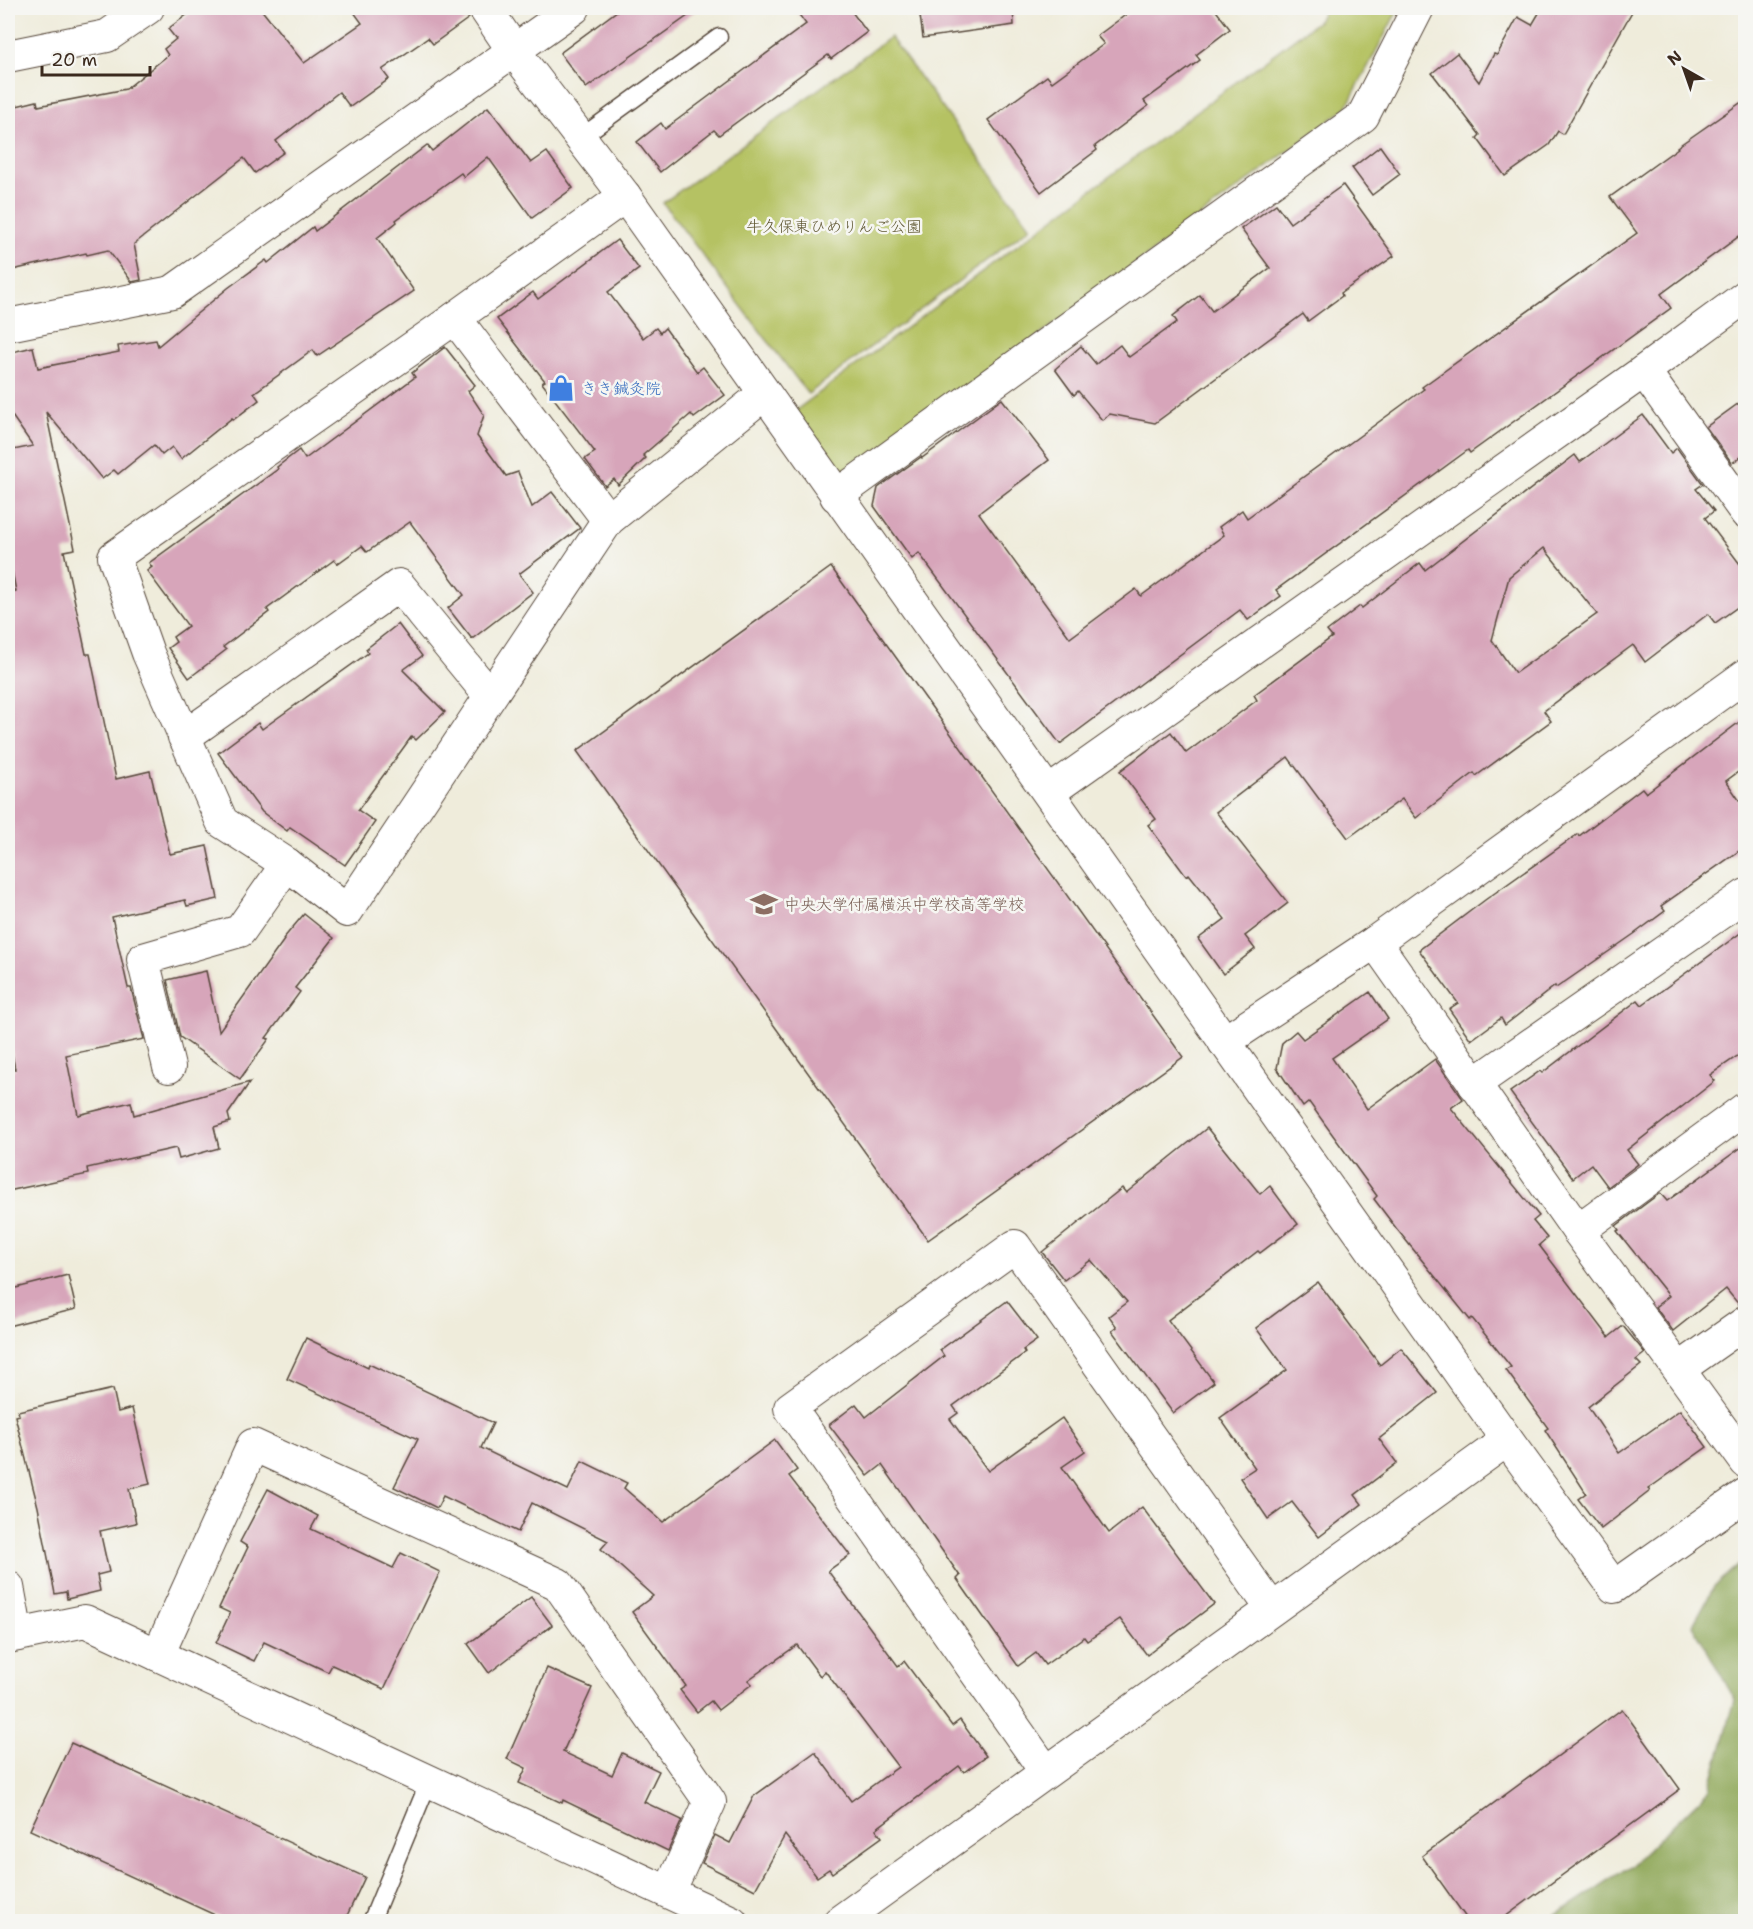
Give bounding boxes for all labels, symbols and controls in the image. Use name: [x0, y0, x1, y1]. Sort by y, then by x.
scale bar: [42, 39, 150, 77]
north arrow: [1654, 39, 1714, 99]
text: N: [1663, 46, 1686, 70]
text: 20 m: [51, 48, 97, 72]
park label: 牛久保東ひめりんご公園: [746, 216, 922, 237]
shop icon: きき鍼灸院: [546, 373, 576, 403]
place label: きき鍼灸院: [581, 378, 661, 399]
school or university icon: 中央大学付属横浜中学校高等学校: [749, 889, 779, 919]
place label: 中央大学付属横浜中学校高等学校: [784, 894, 1024, 915]

